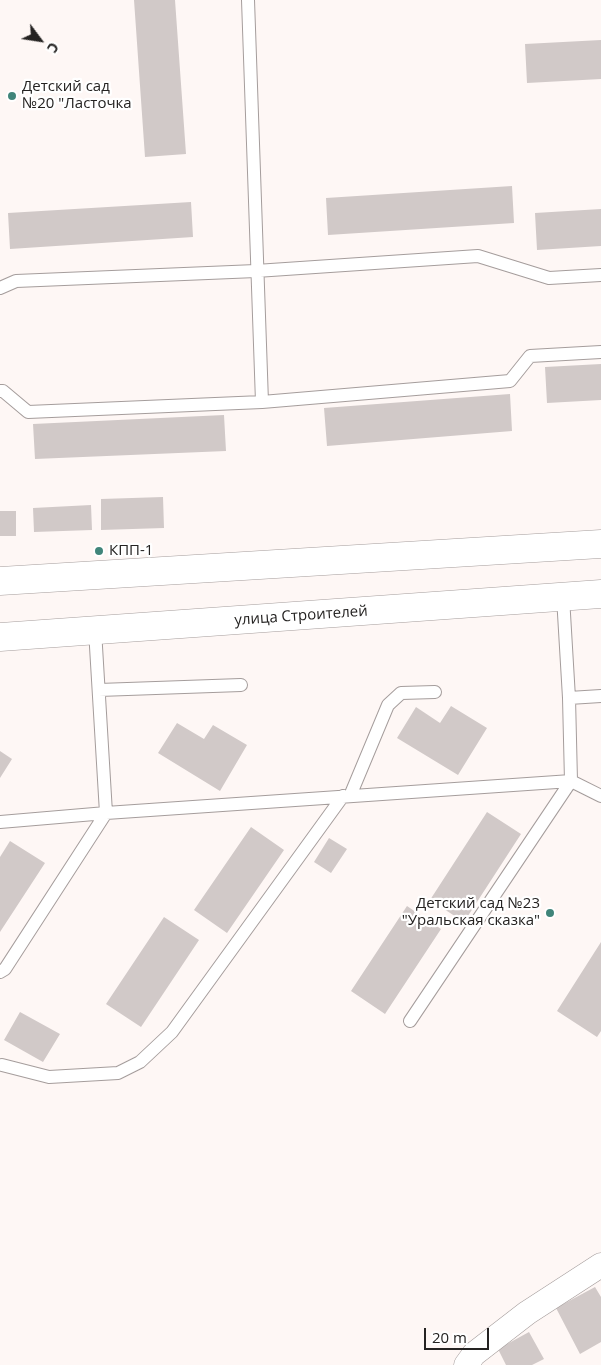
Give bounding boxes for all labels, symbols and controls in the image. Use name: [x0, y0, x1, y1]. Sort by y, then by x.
north arrow: [15, 15, 65, 65]
text: С: [43, 39, 64, 57]
place label: Детский сад №20 "Ласточка: [22, 78, 132, 113]
marker: Детский сад №20 "Ласточка: [6, 90, 18, 102]
place label: КПП-1: [109, 542, 153, 560]
marker: КПП-1: [93, 545, 105, 557]
street label: улица Строителей: [234, 602, 368, 630]
place label: Детский сад №23 "Уральская сказка": [402, 895, 540, 930]
marker: Детский сад №23 "Уральская сказка": [544, 907, 556, 919]
scale bar: [426, 1318, 491, 1350]
text: 20 m: [432, 1327, 467, 1347]

